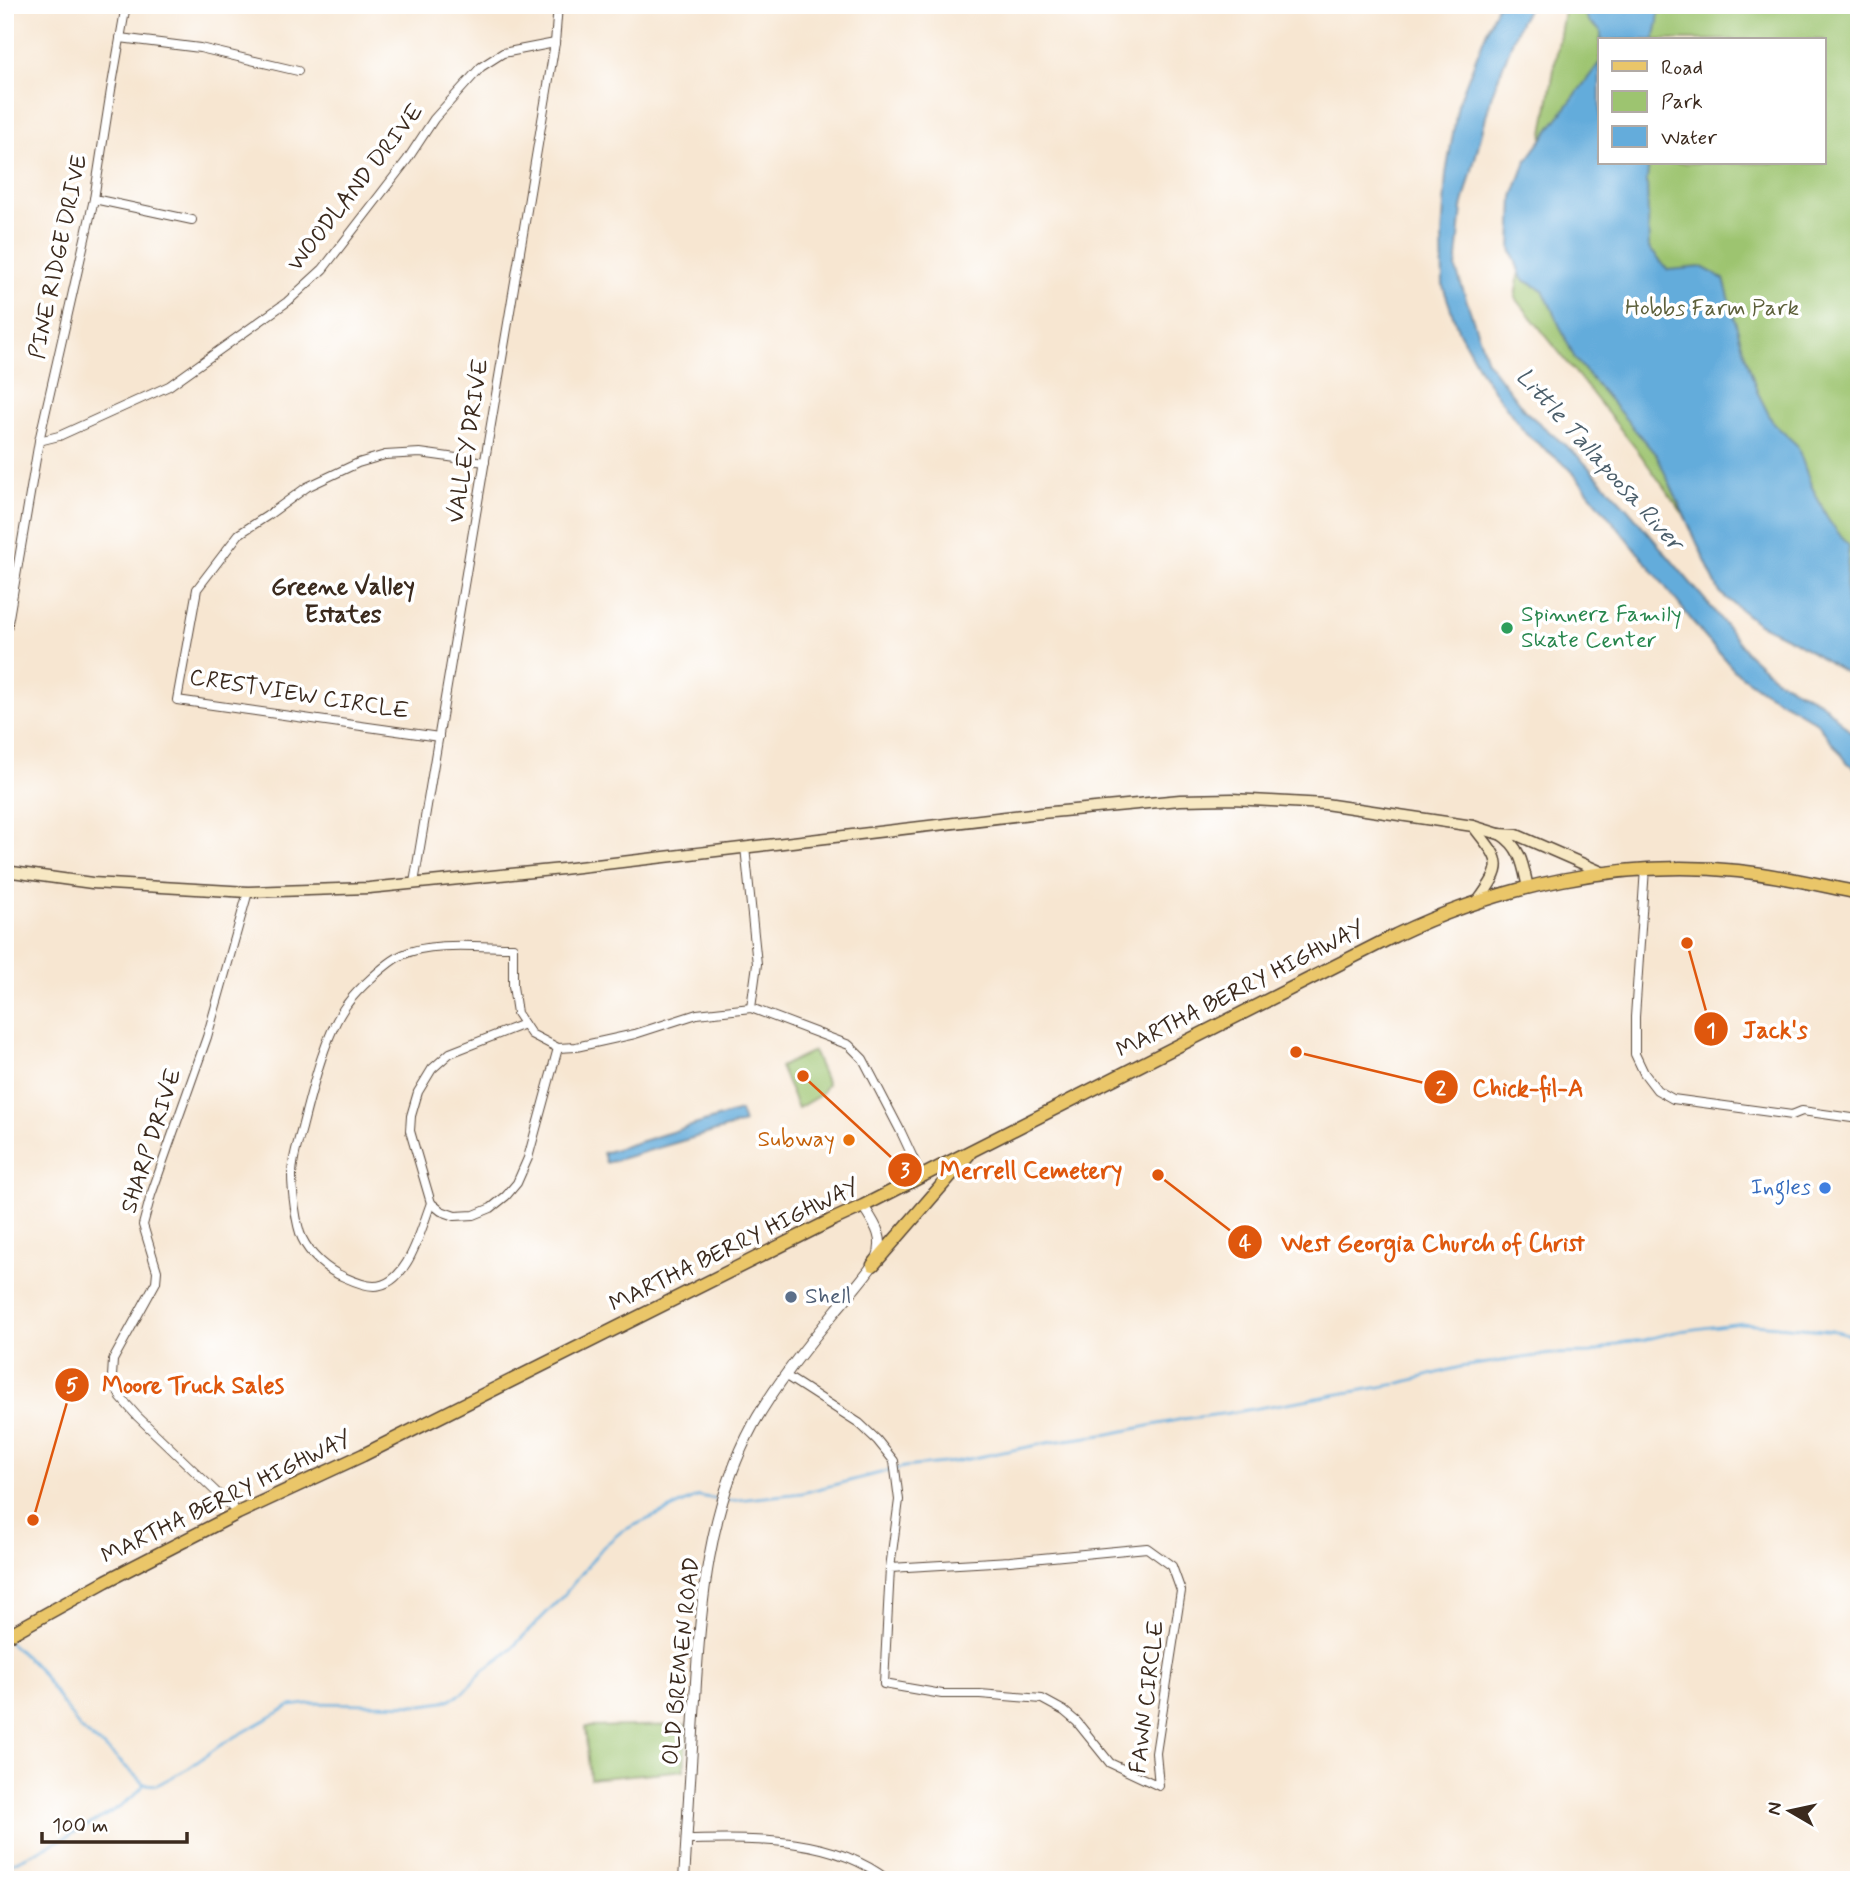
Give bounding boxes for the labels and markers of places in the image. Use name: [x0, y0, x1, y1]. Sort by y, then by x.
place label: Spinnerz Family Skate Center: [1521, 600, 1682, 656]
marker: Spinnerz Family Skate Center: [1499, 620, 1515, 636]
callout: Jack's: [1694, 1007, 1822, 1052]
callout: Chick-fil-A: [1423, 1065, 1598, 1110]
place label: Subway: [758, 1125, 835, 1155]
marker: Subway: [841, 1132, 857, 1148]
callout: Merrell Cemetery: [887, 1147, 1140, 1192]
place label: Ingles: [1751, 1173, 1811, 1205]
marker: Ingles: [1817, 1180, 1833, 1196]
callout: West Georgia Church of Christ: [1227, 1220, 1603, 1265]
place label: Shell: [805, 1282, 851, 1312]
marker: Shell: [783, 1289, 799, 1305]
callout: Moore Truck Sales: [55, 1362, 297, 1407]

